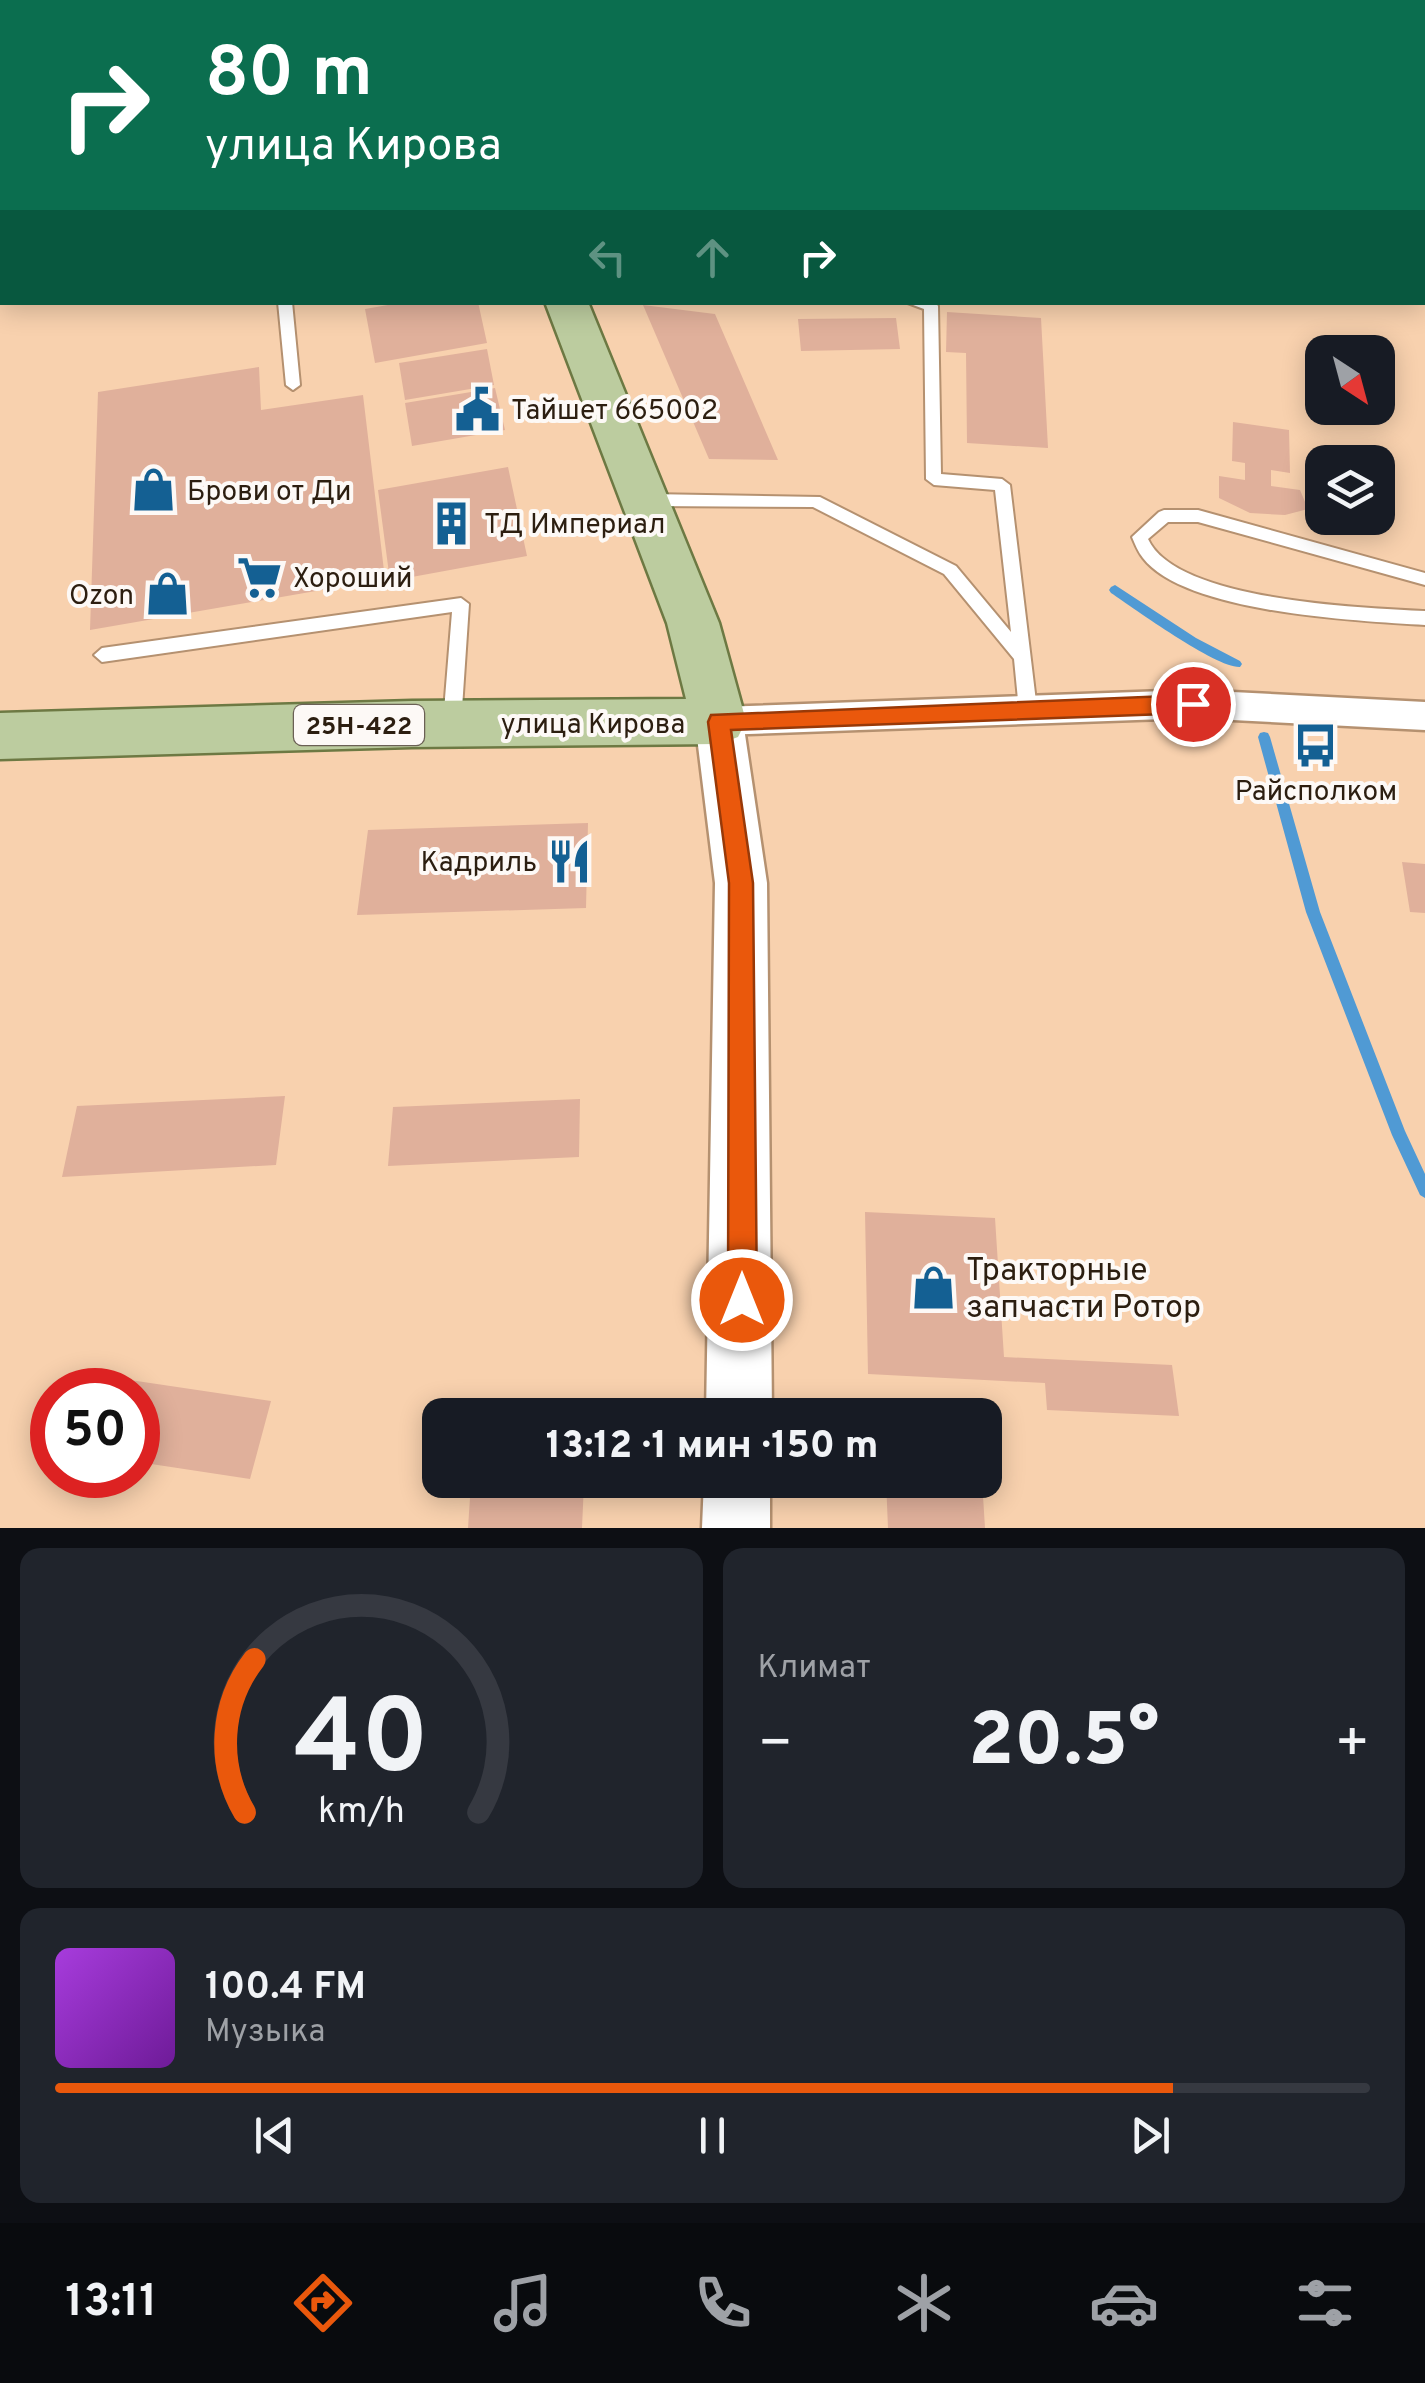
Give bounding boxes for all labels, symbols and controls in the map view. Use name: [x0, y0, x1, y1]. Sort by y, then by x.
text: 80 m: [205, 32, 373, 121]
icon: right: [40, 40, 170, 170]
text: улица Кирова: [205, 119, 502, 176]
icon: left: [580, 230, 635, 285]
icon: ahead: [685, 230, 740, 285]
icon: right: [790, 230, 845, 285]
north arrow: [1305, 335, 1395, 425]
map controls: [1305, 335, 1395, 535]
public building icon: Тайшет 665002: [454, 385, 502, 433]
place label: Тайшет 665002: [511, 394, 718, 430]
button: layers: [1305, 445, 1395, 535]
shop icon: Брови от Ди: [130, 466, 178, 514]
place label: Брови от Ди: [187, 475, 352, 511]
building icon: ТД Империал: [427, 499, 475, 547]
place label: ТД Империал: [484, 508, 665, 544]
supermarket icon: Хороший: [236, 553, 284, 601]
place label: Хороший: [293, 562, 412, 598]
shop icon: Ozon: [143, 570, 191, 618]
place label: Ozon: [69, 579, 134, 615]
pin: [1151, 662, 1236, 747]
icon: arrive: [1166, 677, 1221, 732]
road number: 25Н-422: [294, 705, 424, 745]
street label: улица Кирова: [501, 708, 685, 744]
bus stop icon: Райсполком: [1292, 721, 1340, 769]
place label: Райсполком: [1235, 775, 1397, 811]
restaurant icon: Кадриль: [546, 837, 594, 885]
place label: Кадриль: [420, 846, 537, 882]
position arrow: [690, 1248, 794, 1352]
place label: Тракторные запчасти Ротор: [966, 1252, 1201, 1329]
shop icon: Тракторные запчасти Ротор: [909, 1263, 957, 1311]
speed limit sign: 50: [30, 1368, 160, 1498]
text: 13:12 · 1 мин · 150 m: [546, 1423, 878, 1472]
text: Климат: [758, 1649, 871, 1689]
text: 40: [294, 1678, 429, 1810]
text: 20.5°: [968, 1697, 1159, 1792]
text: −: [758, 1711, 793, 1781]
text: +: [1335, 1711, 1370, 1781]
text: km/h: [318, 1790, 405, 1836]
text: 100.4 FM: [205, 1964, 366, 2013]
text: Музыка: [205, 2013, 325, 2053]
icon: previous: [247, 2108, 302, 2163]
icon: pause: [685, 2108, 740, 2163]
icon: next: [1123, 2108, 1178, 2163]
icon: directions: [288, 2268, 358, 2338]
icon: music: [488, 2268, 558, 2338]
icon: phone: [688, 2268, 758, 2338]
icon: climate: [889, 2268, 959, 2338]
icon: car: [1089, 2268, 1159, 2338]
icon: filters: [1290, 2268, 1360, 2338]
text: 13:11: [65, 2275, 157, 2332]

